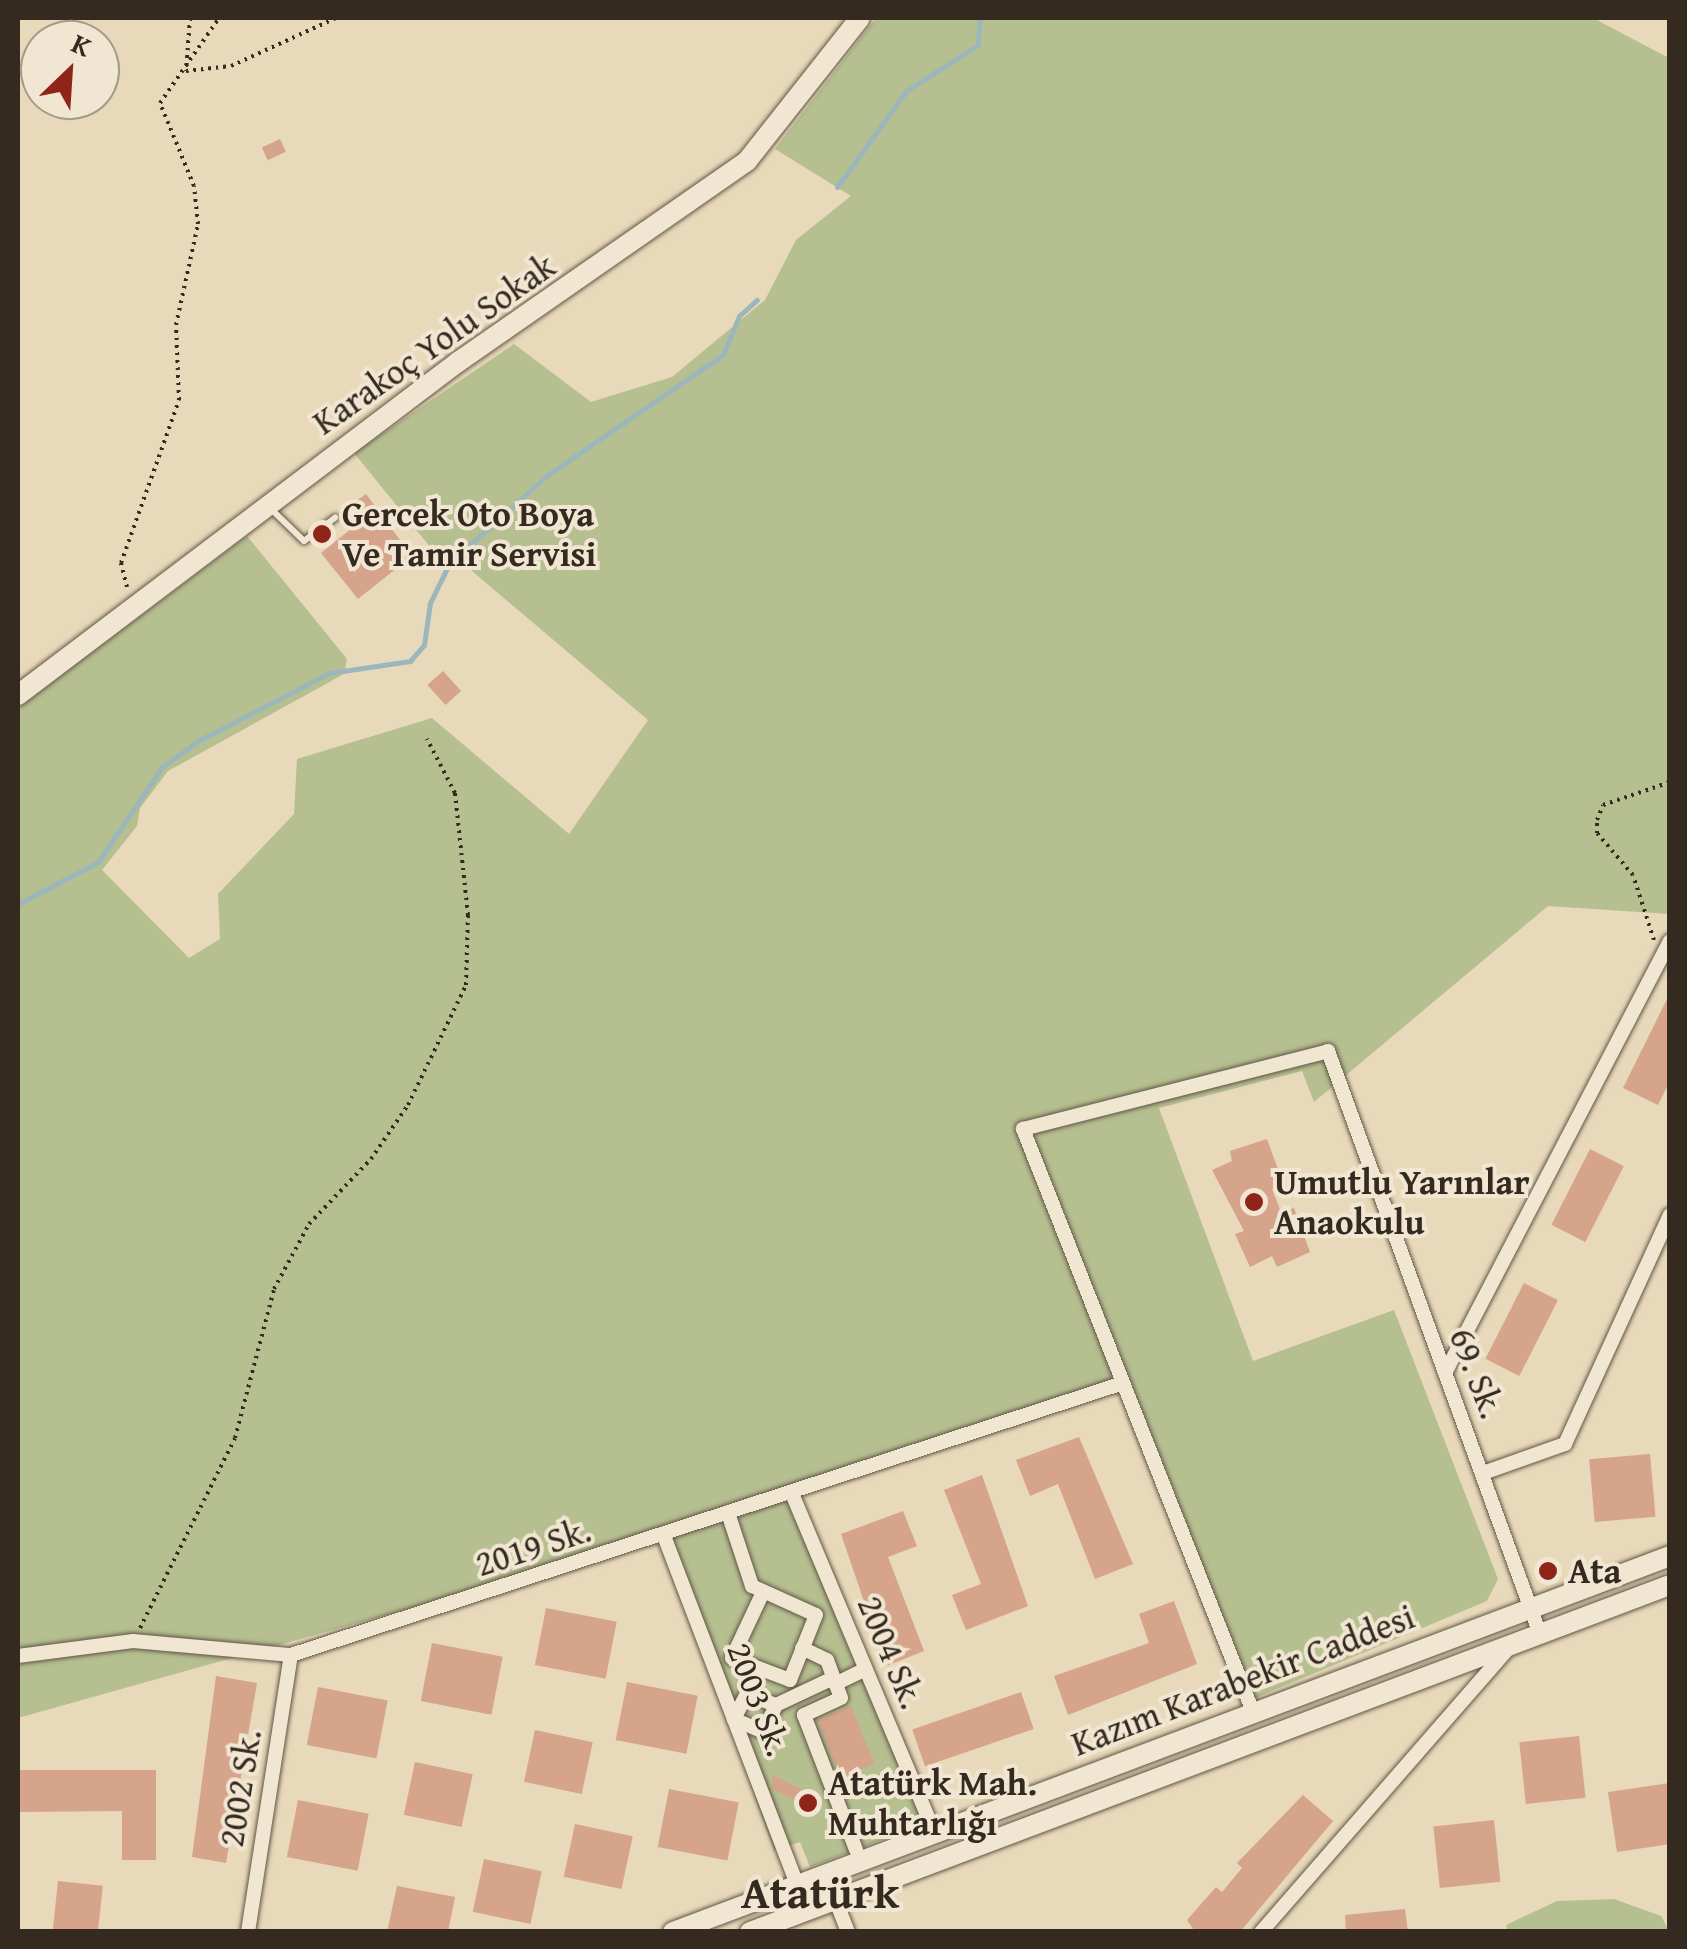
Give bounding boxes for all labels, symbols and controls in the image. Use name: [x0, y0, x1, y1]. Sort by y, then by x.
north arrow: [20, 20, 120, 120]
text: K: [65, 22, 99, 66]
street label: Karakoç Yolu Sokak: [305, 245, 563, 443]
place label: Gercek Oto Boya Ve Tamir Servisi: [342, 493, 596, 575]
marker: Gercek Oto Boya Ve Tamir Servisi: [311, 523, 333, 545]
place label: Umutlu Yarınlar Anaokulu: [1274, 1161, 1530, 1243]
marker: Umutlu Yarınlar Anaokulu: [1243, 1191, 1265, 1213]
street label: 69. Sk.: [1441, 1322, 1513, 1424]
street label: 2019 Sk.: [470, 1509, 596, 1585]
place label: Ata: [1568, 1550, 1622, 1592]
marker: Ata: [1537, 1560, 1559, 1582]
street label: 2004 Sk.: [849, 1589, 933, 1715]
street label: Kazım Karabekir Caddesi: [1066, 1595, 1420, 1765]
street label: 2003 Sk.: [718, 1636, 800, 1762]
street label: 2002 Sk.: [210, 1726, 270, 1850]
place label: Atatürk Mah. Muhtarlığı: [828, 1762, 1037, 1844]
marker: Atatürk Mah. Muhtarlığı: [797, 1792, 819, 1814]
district label: Atatürk: [741, 1865, 899, 1919]

